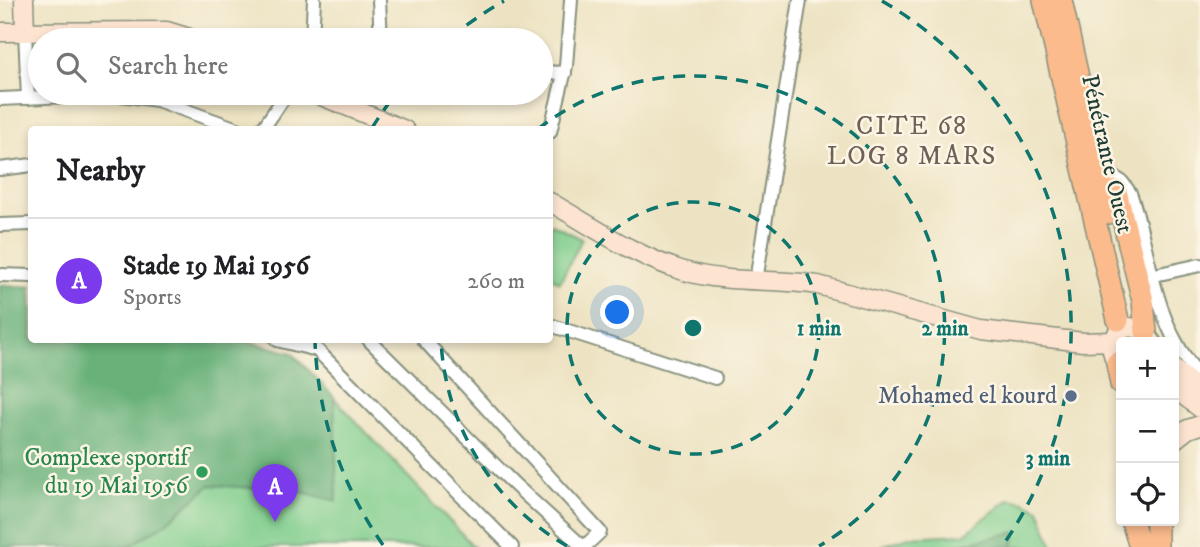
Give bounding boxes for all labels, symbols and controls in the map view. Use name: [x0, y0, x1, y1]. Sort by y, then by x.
search box: [28, 28, 553, 105]
icon: search: [52, 48, 90, 86]
text: Search here: [108, 50, 228, 83]
street label: Pénétrante Ouest: [1074, 72, 1140, 237]
district label: CITE 68 LOG 8 MARS: [827, 110, 997, 173]
text: Nearby: [56, 153, 145, 190]
text: Stade 19 Mai 1956: [123, 250, 309, 283]
text: A: [72, 267, 86, 296]
text: 260 m: [467, 267, 525, 296]
text: Sports: [123, 283, 181, 312]
your location: [600, 295, 634, 329]
centre of rings: [681, 316, 705, 340]
text: 1 min: [797, 316, 842, 342]
text: 2 min: [922, 316, 970, 342]
map controls: [1116, 337, 1179, 526]
button: +: [1116, 337, 1179, 400]
place label: Mohamed el kourd: [878, 381, 1057, 411]
marker: Mohamed el kourd: [1063, 388, 1079, 404]
button: −: [1116, 400, 1179, 463]
place label: Complexe sportif du 19 Mai 1956: [24, 443, 191, 501]
text: 3 min: [1026, 446, 1071, 472]
button: locate: [1116, 463, 1179, 526]
marker: Complexe sportif du 19 Mai 1956: [194, 464, 210, 480]
pin: A: [252, 464, 298, 522]

